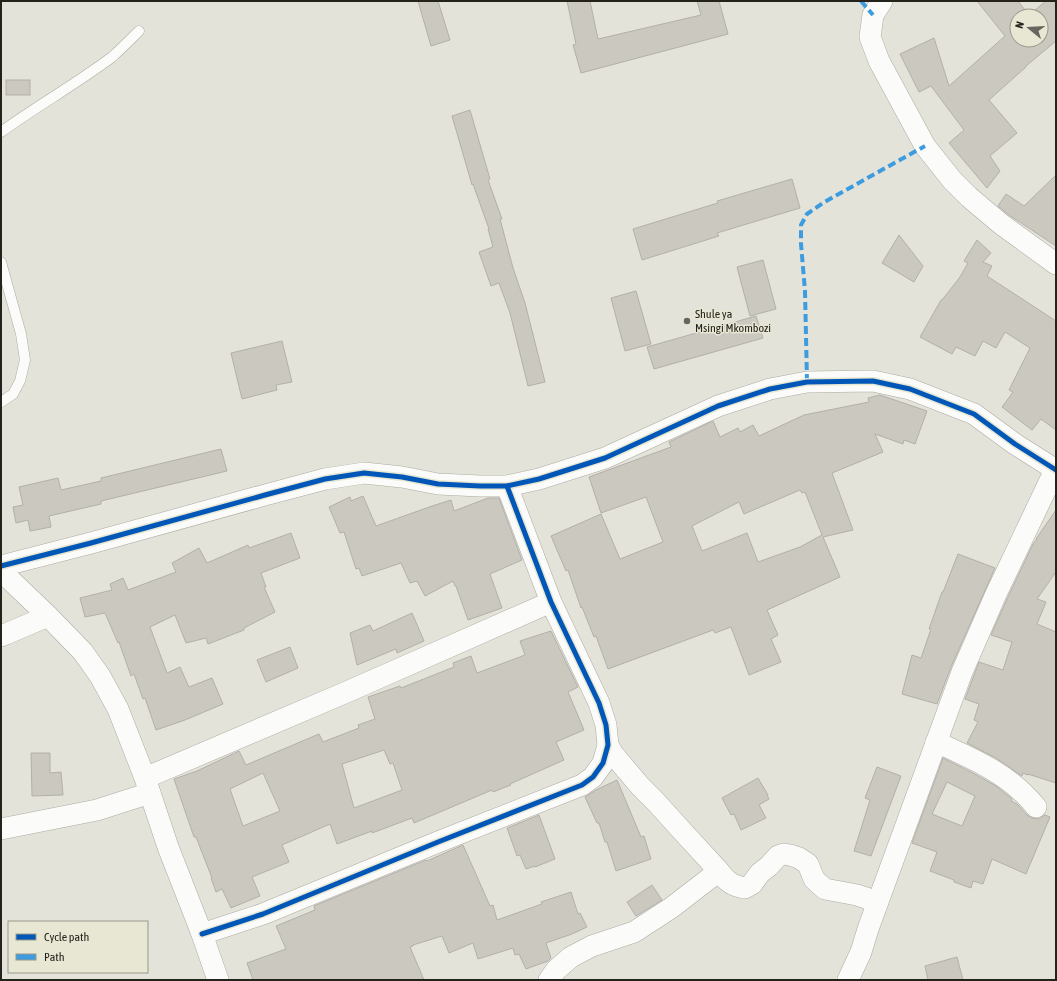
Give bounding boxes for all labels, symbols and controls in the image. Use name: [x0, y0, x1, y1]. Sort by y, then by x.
north arrow: [1009, 8, 1049, 48]
text: N: [1013, 20, 1026, 30]
place label: Shule ya Msingi Mkombozi: [695, 307, 771, 335]
marker: Shule ya Msingi Mkombozi: [682, 316, 692, 326]
legend: [8, 921, 148, 973]
text: Cycle path: [44, 930, 89, 944]
text: Path: [44, 950, 65, 964]

